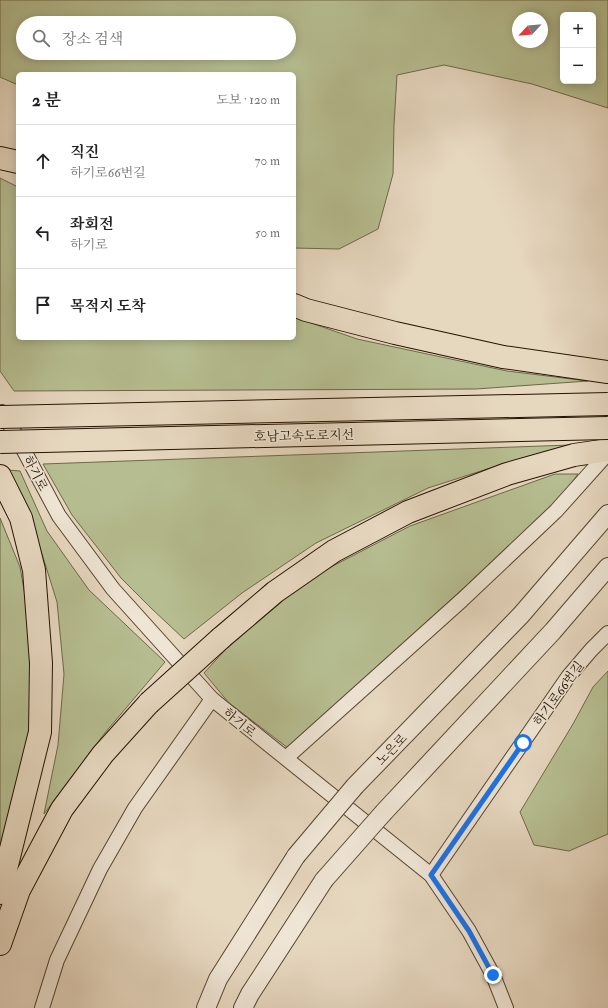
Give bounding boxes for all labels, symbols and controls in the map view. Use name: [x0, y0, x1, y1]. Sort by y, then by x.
north arrow: [512, 12, 548, 48]
map controls: [560, 12, 596, 84]
button: +: [560, 12, 596, 48]
search box: [16, 16, 296, 60]
icon: search: [30, 27, 52, 49]
text: 장소 검색: [62, 30, 123, 49]
button: −: [560, 48, 596, 84]
text: 2 분: [32, 90, 61, 111]
text: 도보 · 120 m: [216, 92, 280, 108]
text: 직진: [70, 143, 99, 162]
icon: ahead: [32, 150, 54, 172]
text: 70 m: [255, 153, 280, 169]
text: 하기로66번길: [70, 165, 146, 181]
text: 좌회전: [70, 215, 113, 234]
icon: left: [32, 222, 54, 244]
text: 50 m: [255, 225, 280, 241]
text: 하기로: [70, 237, 108, 253]
icon: arrive: [32, 294, 54, 316]
text: 목적지 도착: [70, 297, 146, 316]
street label: 호남고속도로지선: [254, 427, 354, 445]
street label: 하기로: [19, 453, 51, 494]
street label: 하기로66번길: [530, 658, 588, 729]
street label: 하기로: [220, 705, 259, 741]
street label: 노은로: [373, 730, 411, 769]
route start: [514, 734, 532, 752]
route end: [484, 966, 502, 984]

